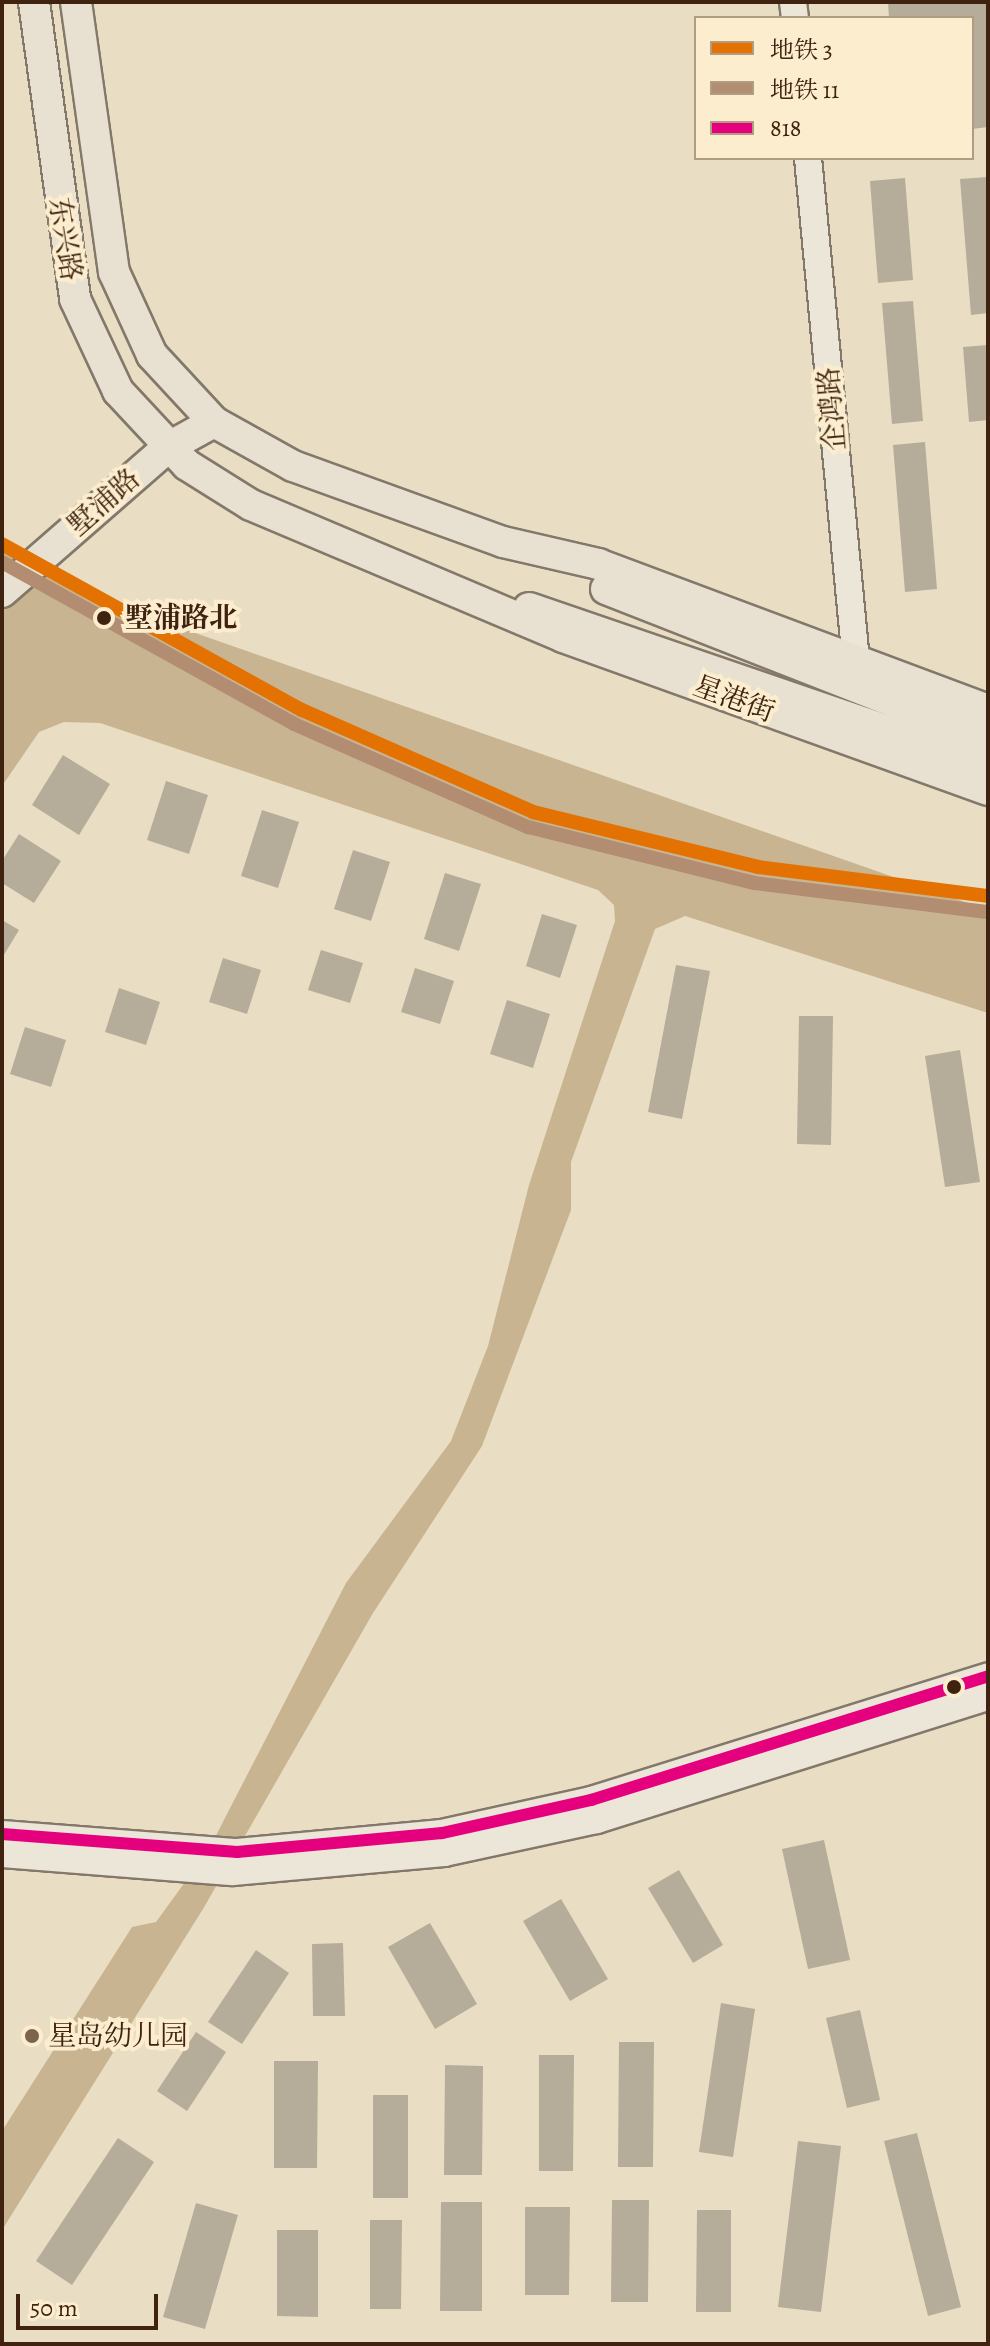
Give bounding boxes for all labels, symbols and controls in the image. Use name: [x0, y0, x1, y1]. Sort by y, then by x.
legend: [694, 16, 974, 160]
text: 地铁 3: [770, 34, 833, 66]
text: 地铁 11: [770, 74, 839, 106]
text: 818: [770, 112, 802, 144]
street label: 东兴路: [42, 195, 88, 283]
street label: 企鸿路: [812, 366, 852, 452]
street label: 墅浦路: [61, 462, 147, 542]
place label: 墅浦路北: [125, 601, 237, 635]
marker: 墅浦路北: [90, 604, 118, 632]
street label: 星港街: [689, 669, 779, 729]
unlabelled marker: [946, 1679, 962, 1695]
place label: 星岛幼儿园: [48, 2019, 188, 2053]
marker: 星岛幼儿园: [23, 2027, 41, 2045]
scale bar: [20, 2278, 162, 2328]
text: 50 m: [30, 2292, 78, 2324]

